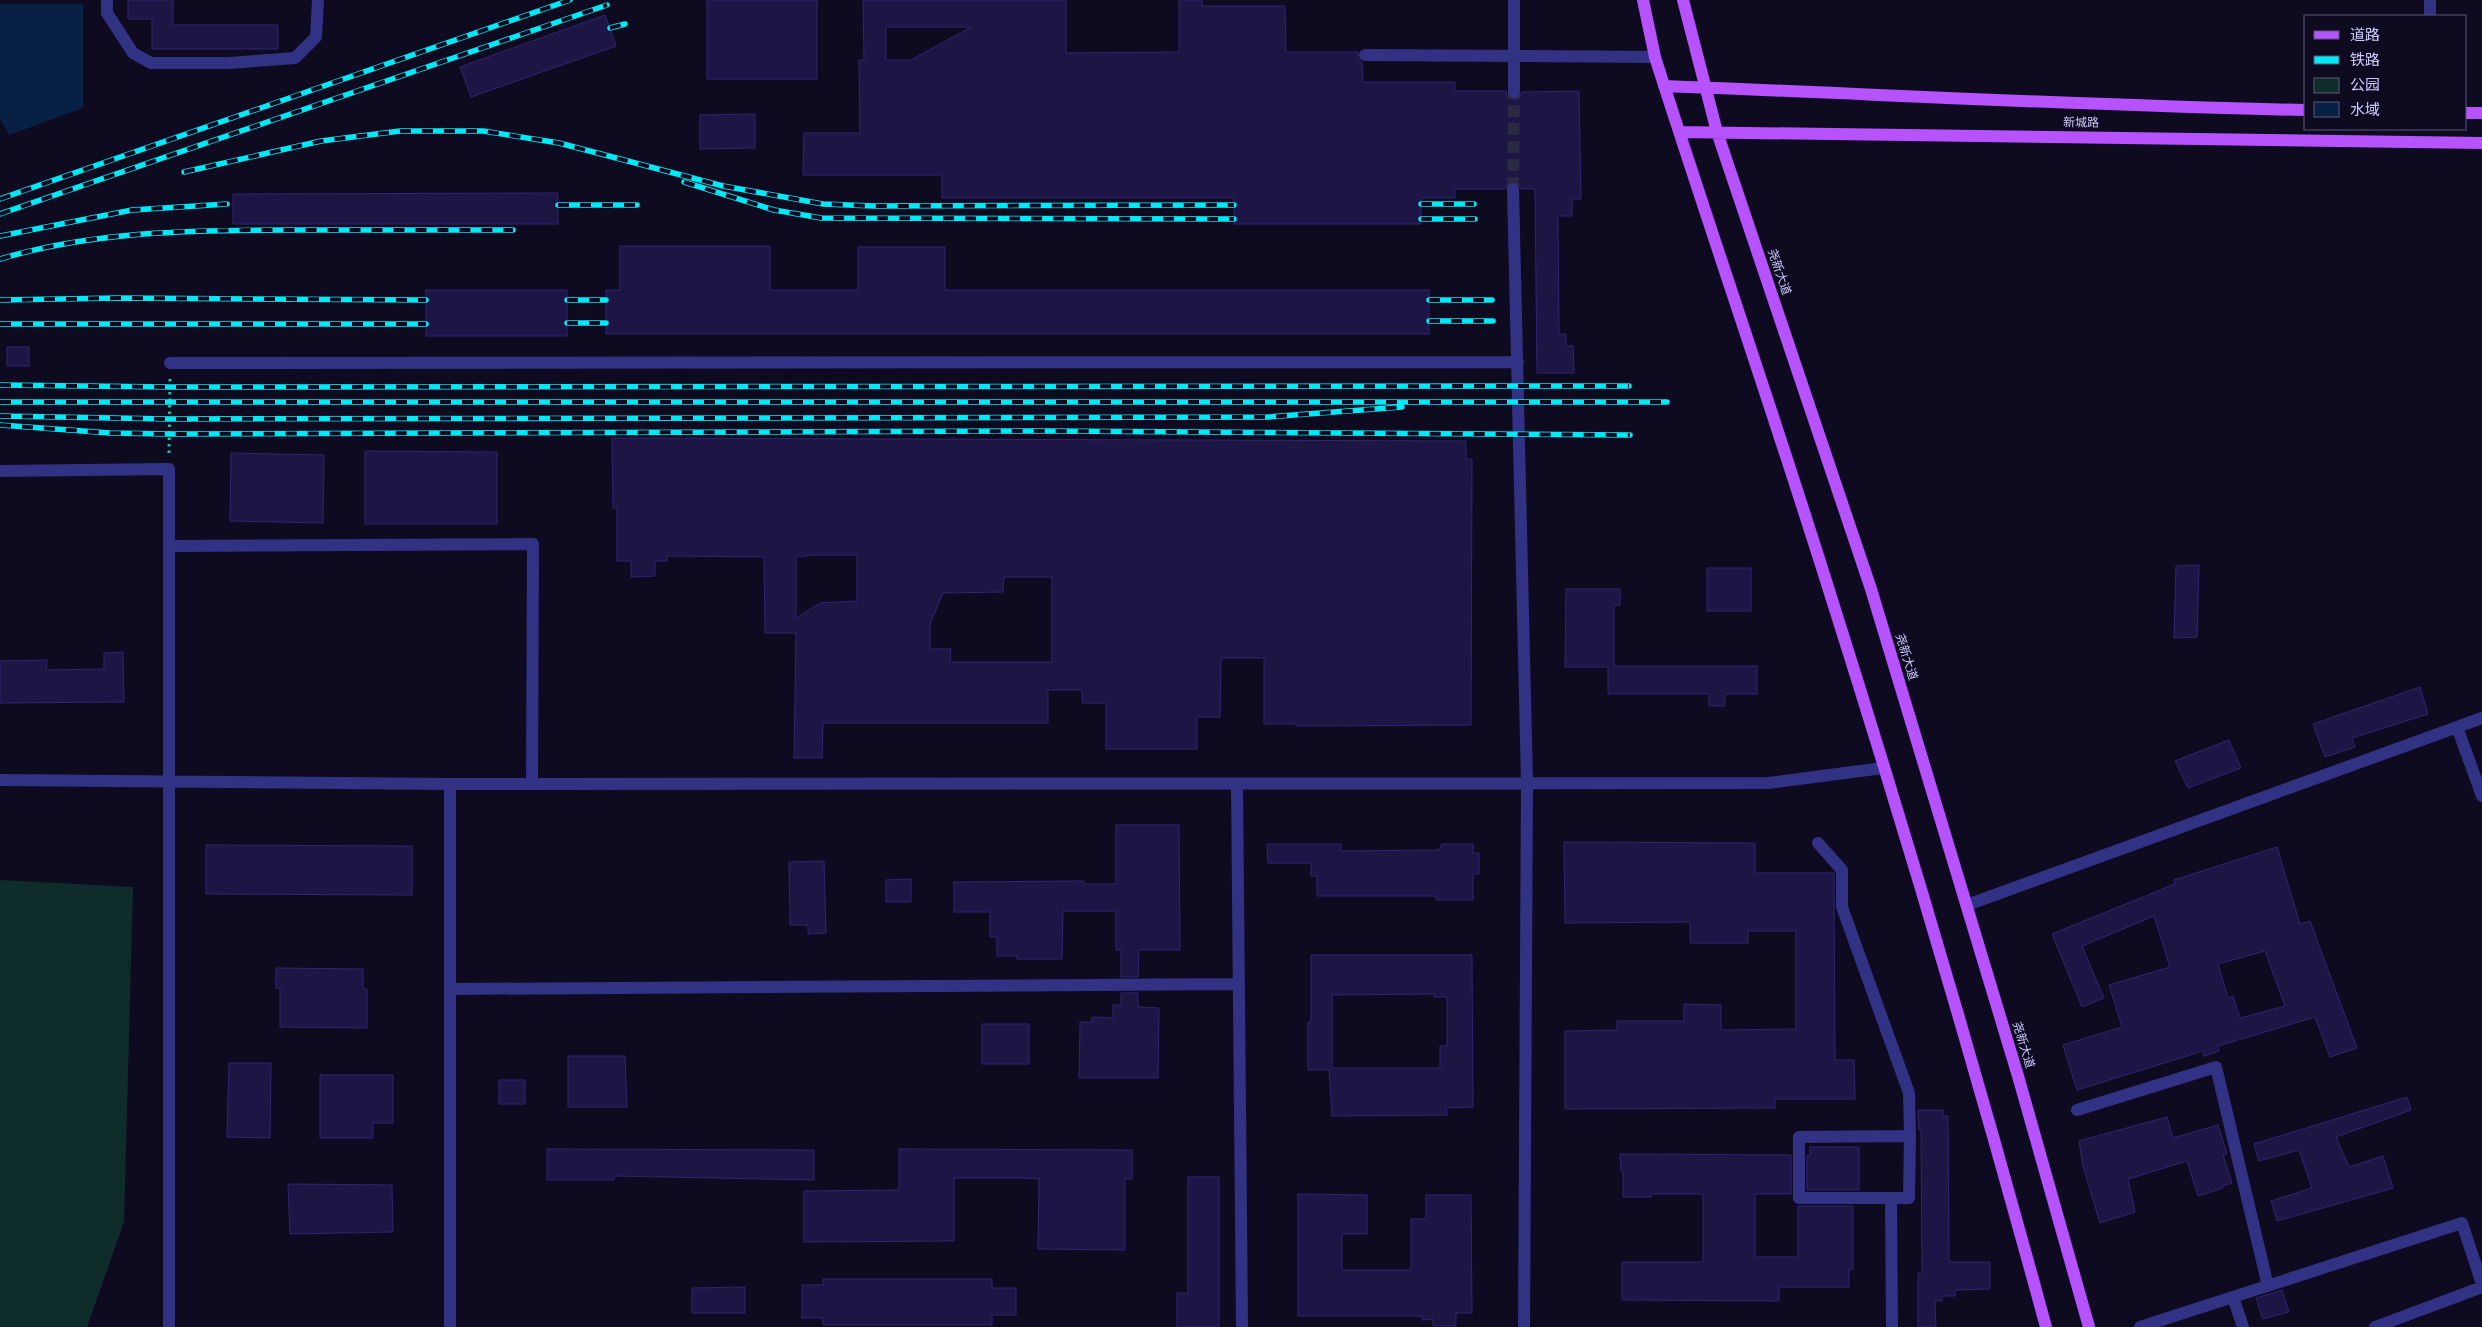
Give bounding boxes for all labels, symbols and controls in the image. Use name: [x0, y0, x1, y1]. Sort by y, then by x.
legend: [2304, 15, 2467, 130]
text: 道路: [2350, 25, 2380, 46]
text: 铁路: [2350, 50, 2380, 71]
text: 公园: [2350, 75, 2380, 96]
text: 水域: [2350, 100, 2380, 121]
street label: 新城路: [2063, 114, 2099, 132]
street label: 尧新大道: [1763, 247, 1795, 297]
street label: 尧新大道: [1891, 632, 1921, 682]
street label: 尧新大道: [2008, 1020, 2038, 1070]

